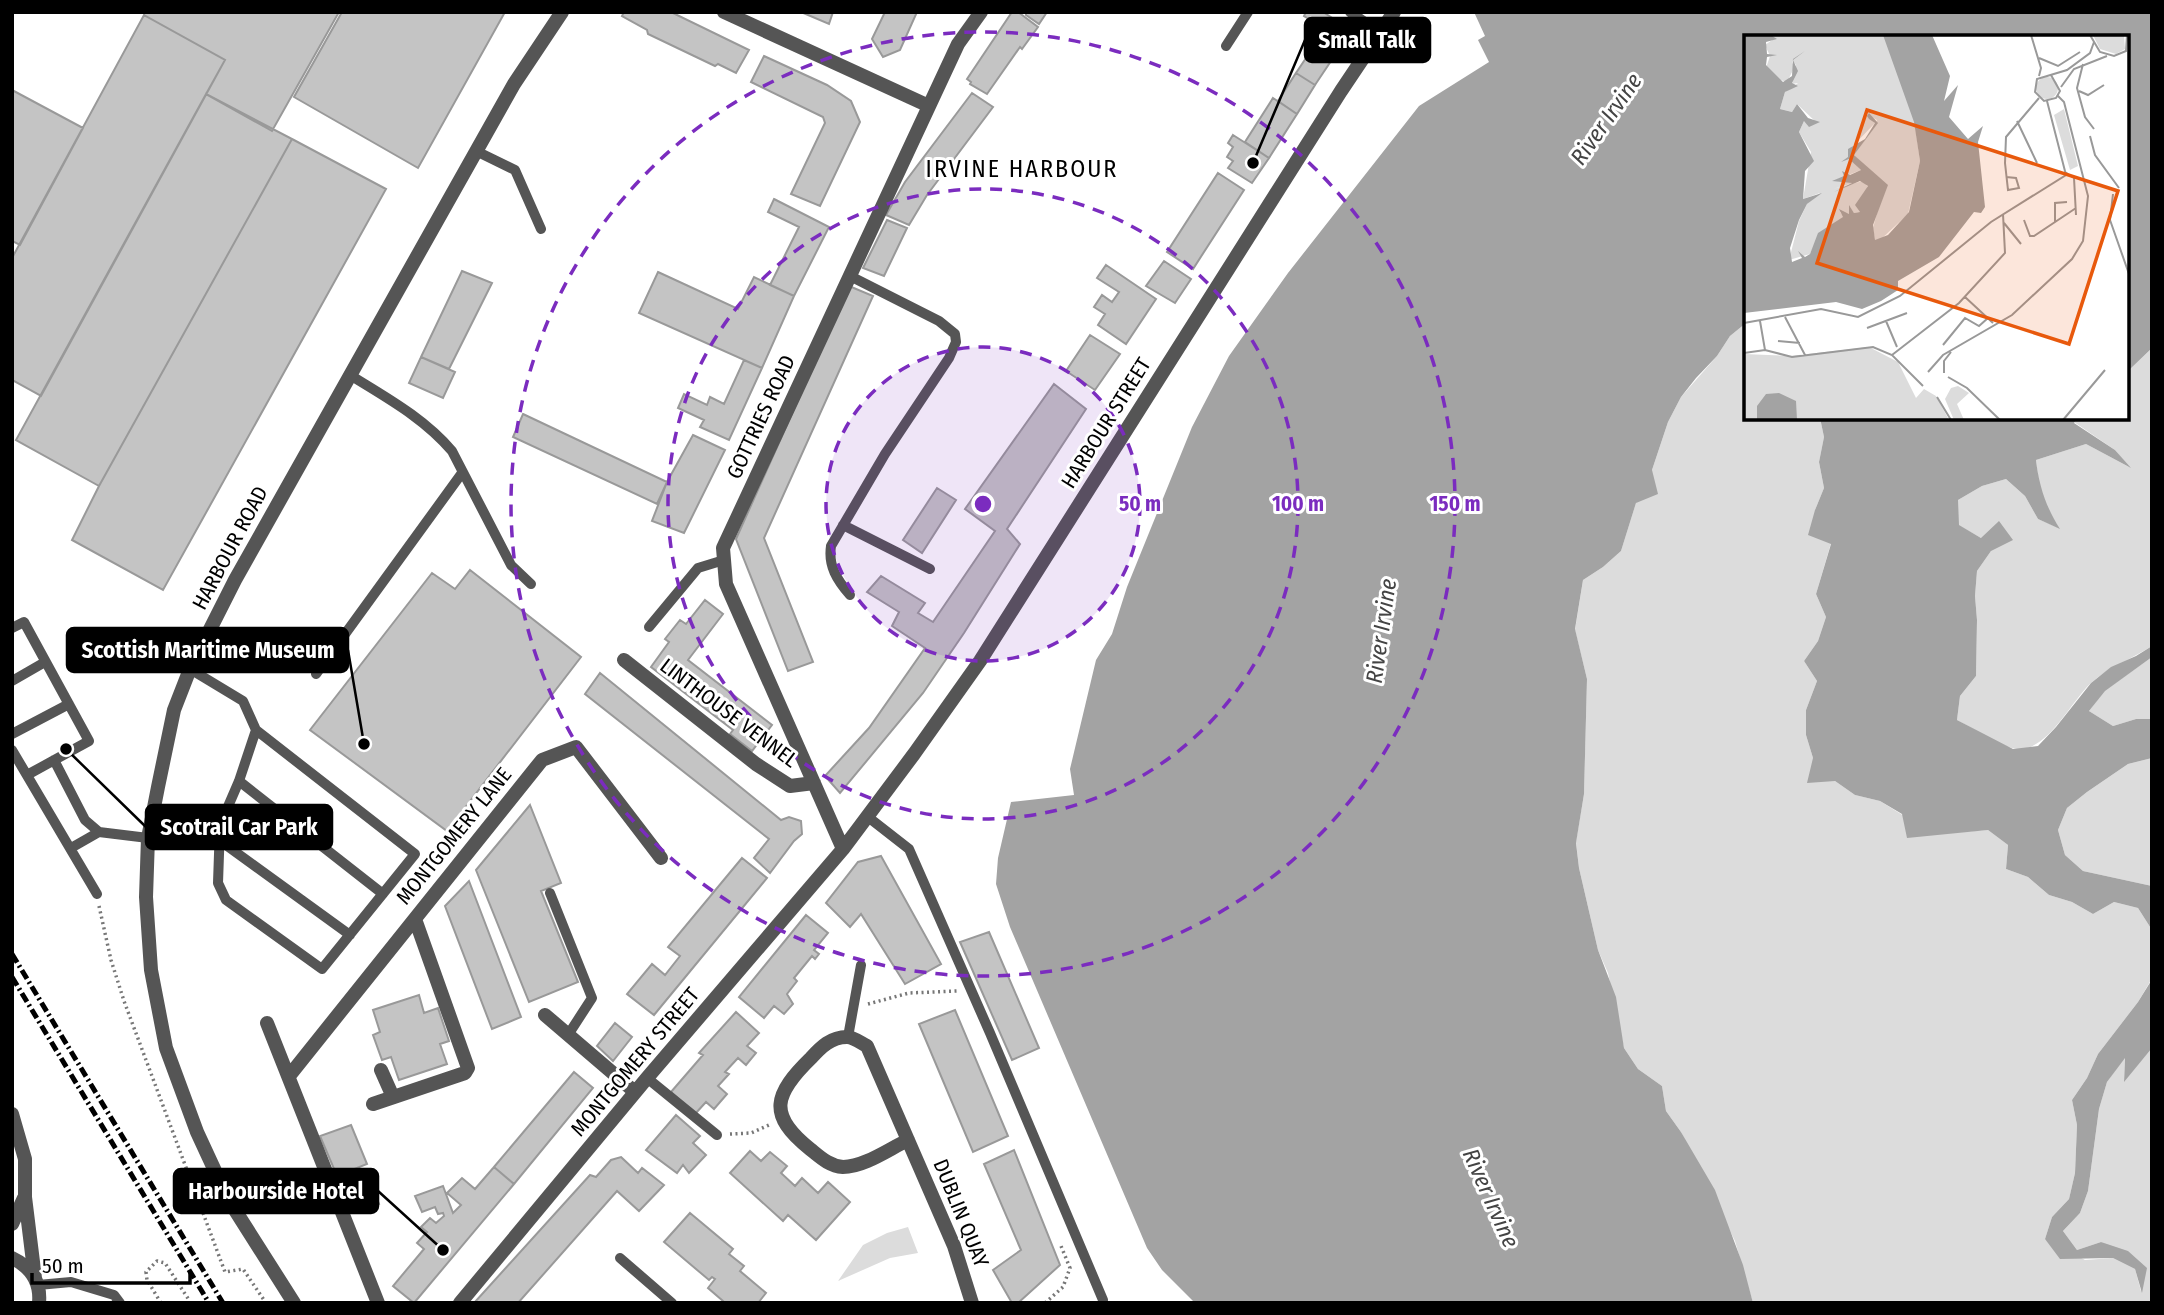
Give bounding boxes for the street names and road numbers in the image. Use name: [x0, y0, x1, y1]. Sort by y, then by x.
street label: GOTTRIES ROAD: [721, 351, 801, 483]
street label: HARBOUR STREET: [1055, 353, 1157, 493]
street label: HARBOUR ROAD: [187, 482, 273, 614]
street label: LINTHOUSE VENNEL: [655, 653, 804, 774]
street label: MONTGOMERY LANE: [391, 762, 517, 910]
street label: MONTGOMERY STREET: [565, 982, 705, 1142]
street label: DUBLIN QUAY: [928, 1155, 995, 1271]

